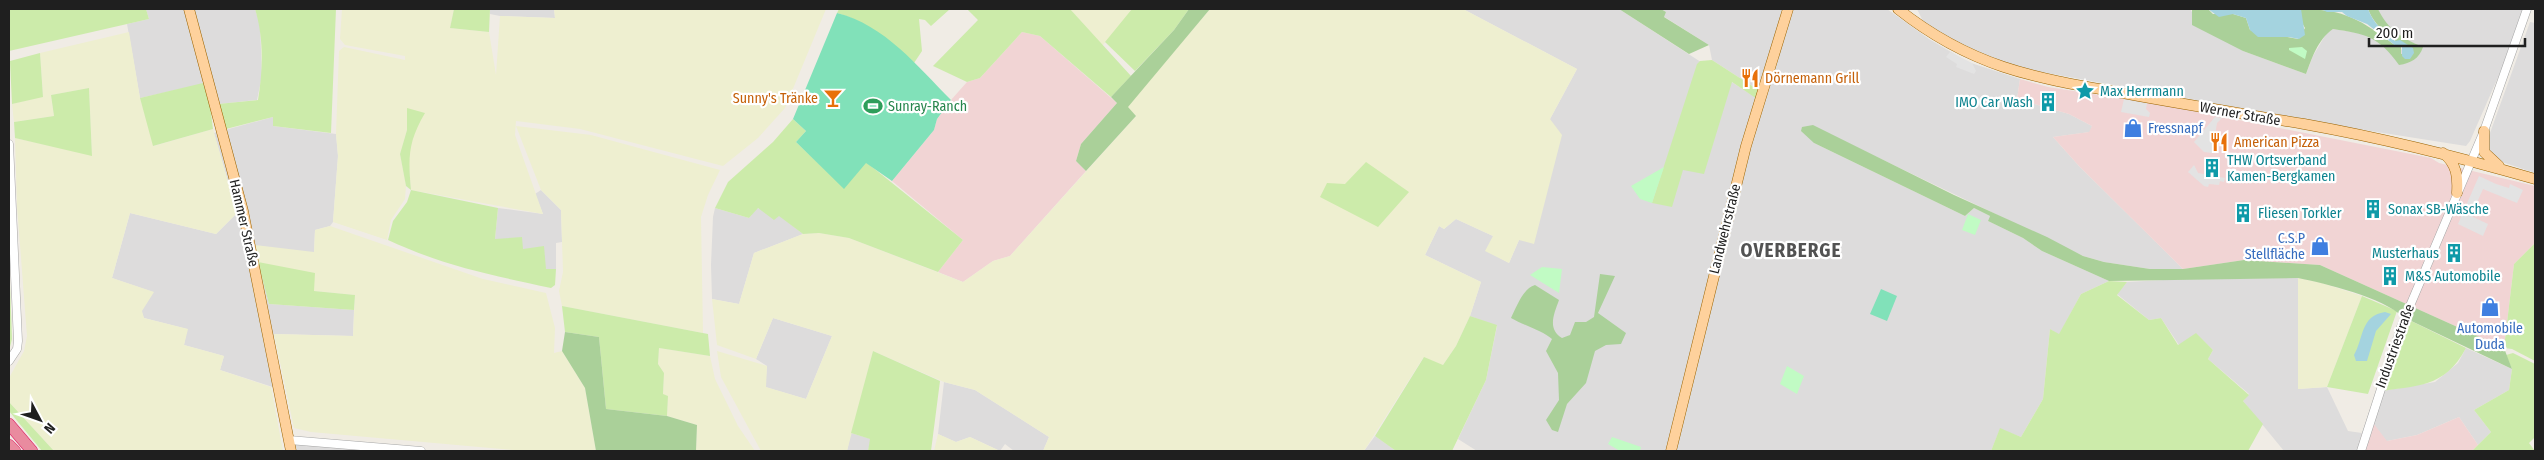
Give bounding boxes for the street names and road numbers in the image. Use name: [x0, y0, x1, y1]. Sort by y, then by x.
street label: Werner Straße: [2198, 99, 2282, 129]
street label: Hammer Straße: [226, 178, 262, 268]
street label: Landwehrstraße: [1706, 182, 1744, 276]
street label: Industriestraße: [2372, 302, 2418, 390]

